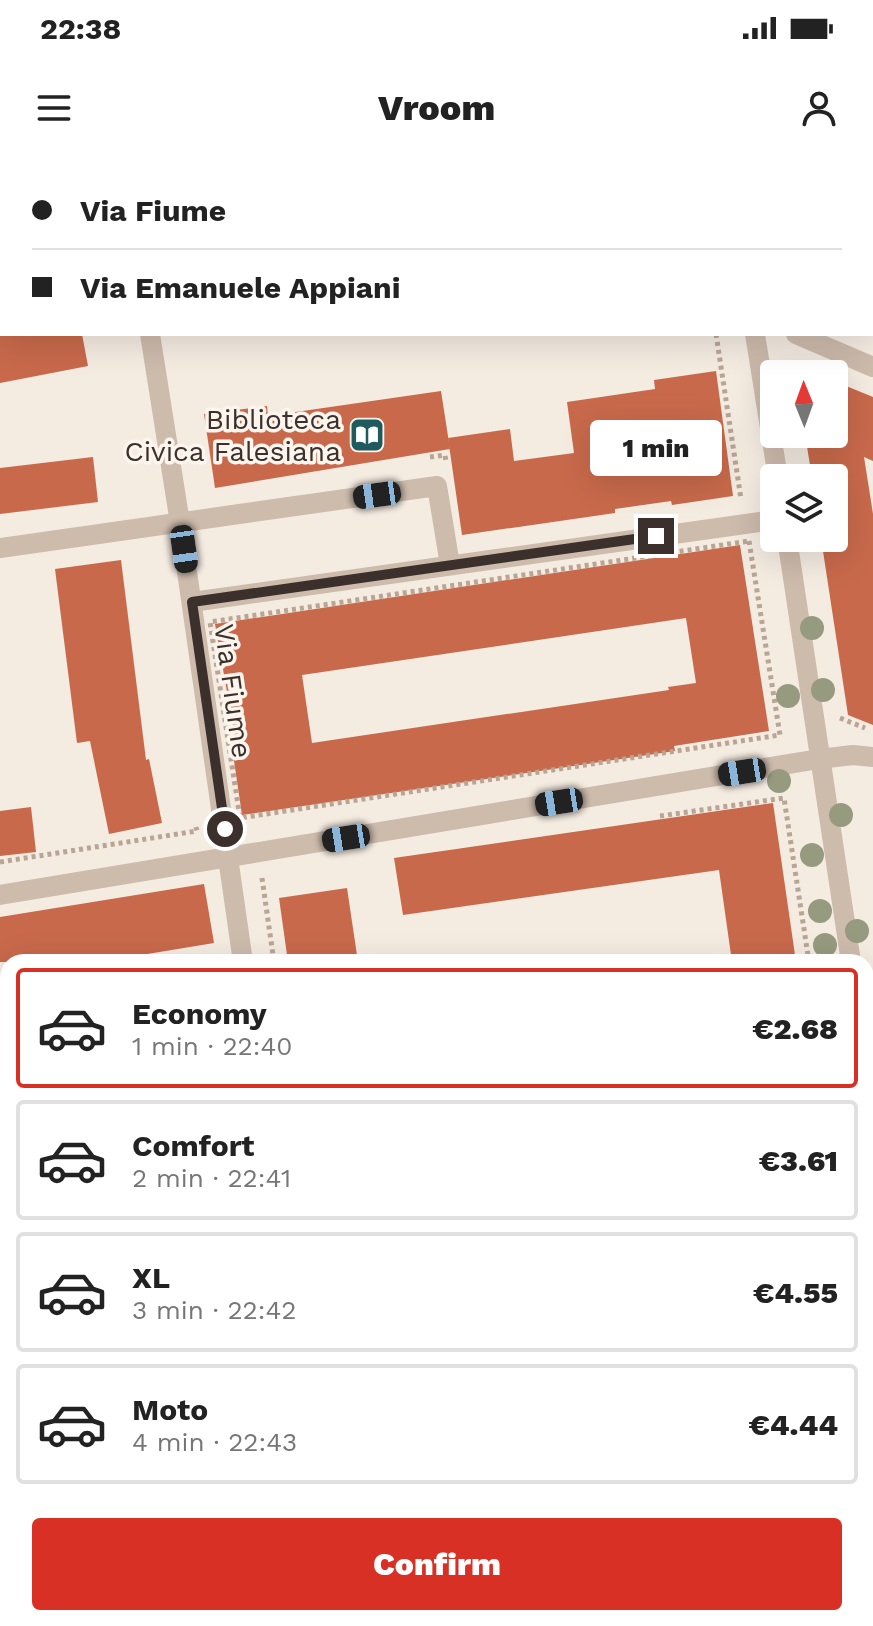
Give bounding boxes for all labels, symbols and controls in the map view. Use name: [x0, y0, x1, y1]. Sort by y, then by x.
text: 22:38: [40, 11, 121, 46]
icon: menu: [32, 86, 76, 130]
icon: person: [797, 86, 841, 130]
text: Vroom: [378, 87, 495, 129]
text: Via Fiume: [80, 193, 226, 228]
text: Via Emanuele Appiani: [80, 270, 400, 305]
north arrow: [760, 360, 848, 448]
map controls: [760, 360, 848, 552]
place label: Biblioteca Civica Falesiana: [124, 403, 341, 468]
library icon: Biblioteca Civica Falesiana: [348, 416, 386, 454]
callout: 1 min: [590, 420, 722, 476]
text: 1 min: [623, 433, 689, 463]
button: layers: [760, 464, 848, 552]
car: [352, 480, 402, 510]
route end: [638, 518, 674, 554]
car: [169, 524, 199, 574]
street label: Via Fiume: [207, 622, 259, 760]
car: [716, 756, 768, 788]
car: [533, 786, 585, 818]
route start: [207, 811, 243, 847]
car: [320, 822, 372, 854]
icon: car: [36, 992, 108, 1064]
text: Economy: [132, 996, 267, 1031]
text: €2.68: [753, 1011, 838, 1046]
text: 1 min · 22:40: [132, 1031, 292, 1061]
icon: car: [36, 1124, 108, 1196]
text: Comfort: [132, 1128, 254, 1163]
text: €3.61: [759, 1143, 838, 1178]
text: 2 min · 22:41: [132, 1163, 291, 1193]
icon: car: [36, 1256, 108, 1328]
text: XL: [132, 1260, 170, 1295]
text: €4.55: [753, 1275, 838, 1310]
text: 3 min · 22:42: [132, 1295, 296, 1325]
icon: car: [36, 1388, 108, 1460]
text: Moto: [132, 1392, 208, 1427]
text: €4.44: [749, 1407, 838, 1442]
text: 4 min · 22:43: [132, 1427, 297, 1457]
button: Confirm: [32, 1518, 842, 1610]

